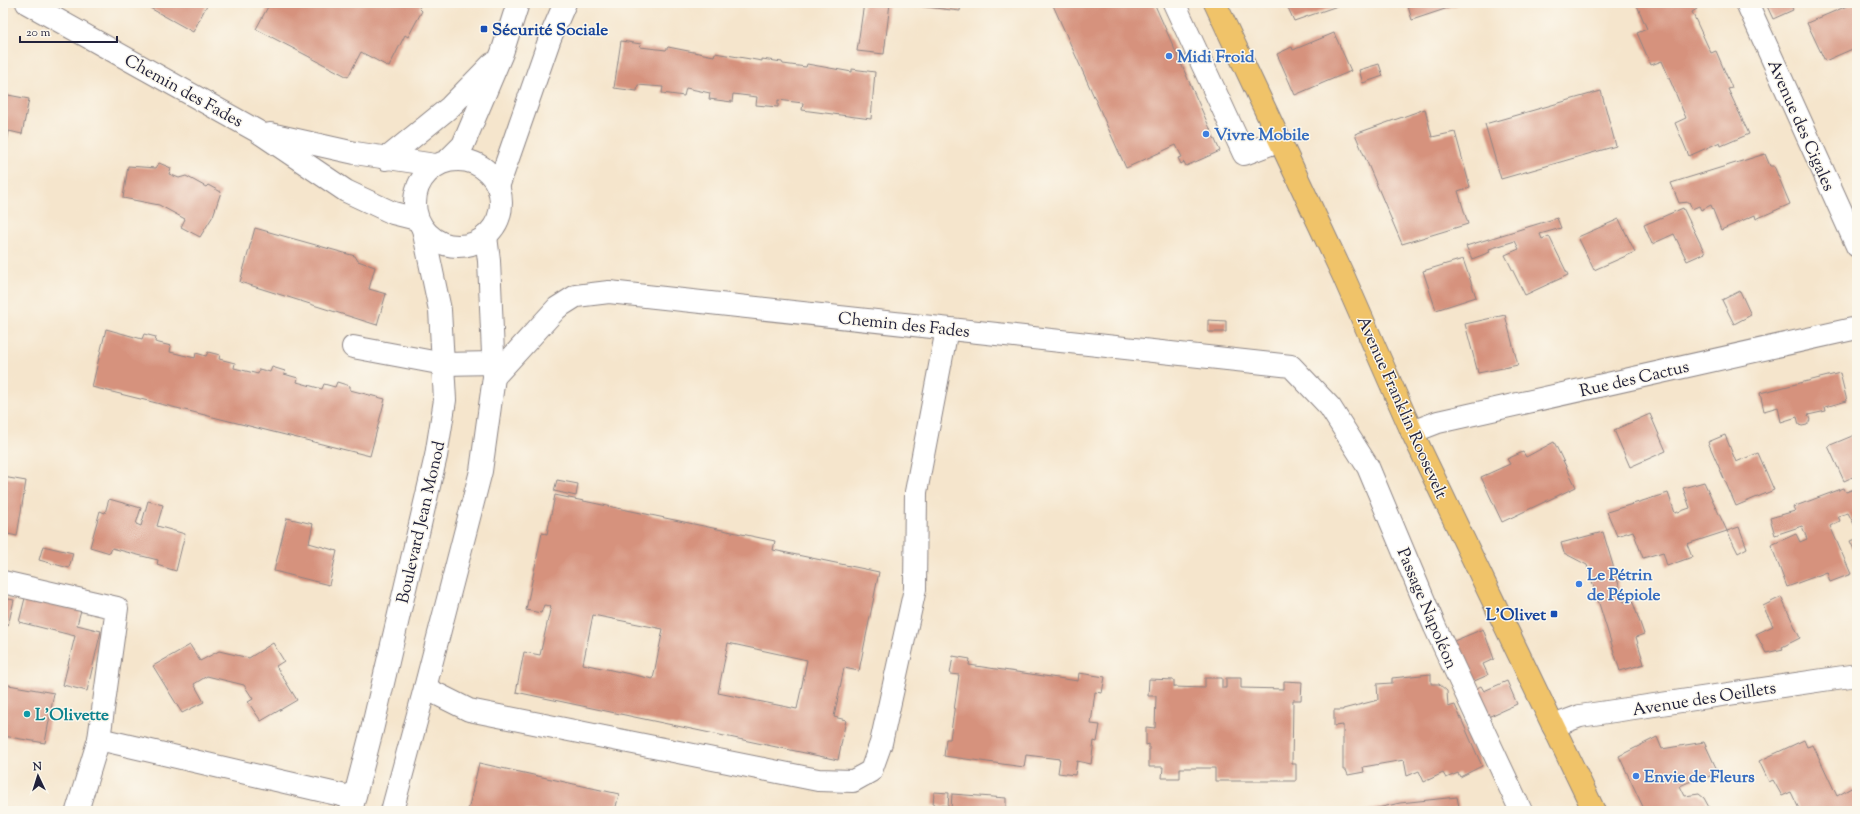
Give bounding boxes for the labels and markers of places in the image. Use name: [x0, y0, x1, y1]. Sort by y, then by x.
place label: Sécurité Sociale: [492, 19, 608, 43]
marker: Sécurité Sociale: [479, 24, 489, 34]
place label: Midi Froid: [1177, 46, 1255, 70]
marker: Midi Froid: [1164, 51, 1174, 61]
place label: Vivre Mobile: [1214, 124, 1309, 148]
marker: Vivre Mobile: [1201, 129, 1211, 139]
place label: Le Pétrin de Pépiole: [1587, 564, 1661, 608]
marker: Le Pétrin de Pépiole: [1574, 579, 1584, 589]
place label: L’Olivet: [1486, 604, 1546, 628]
marker: L’Olivet: [1549, 609, 1559, 619]
place label: L'Olivette: [35, 704, 109, 728]
marker: L'Olivette: [22, 709, 32, 719]
place label: Envie de Fleurs: [1644, 766, 1755, 790]
marker: Envie de Fleurs: [1631, 771, 1641, 781]

